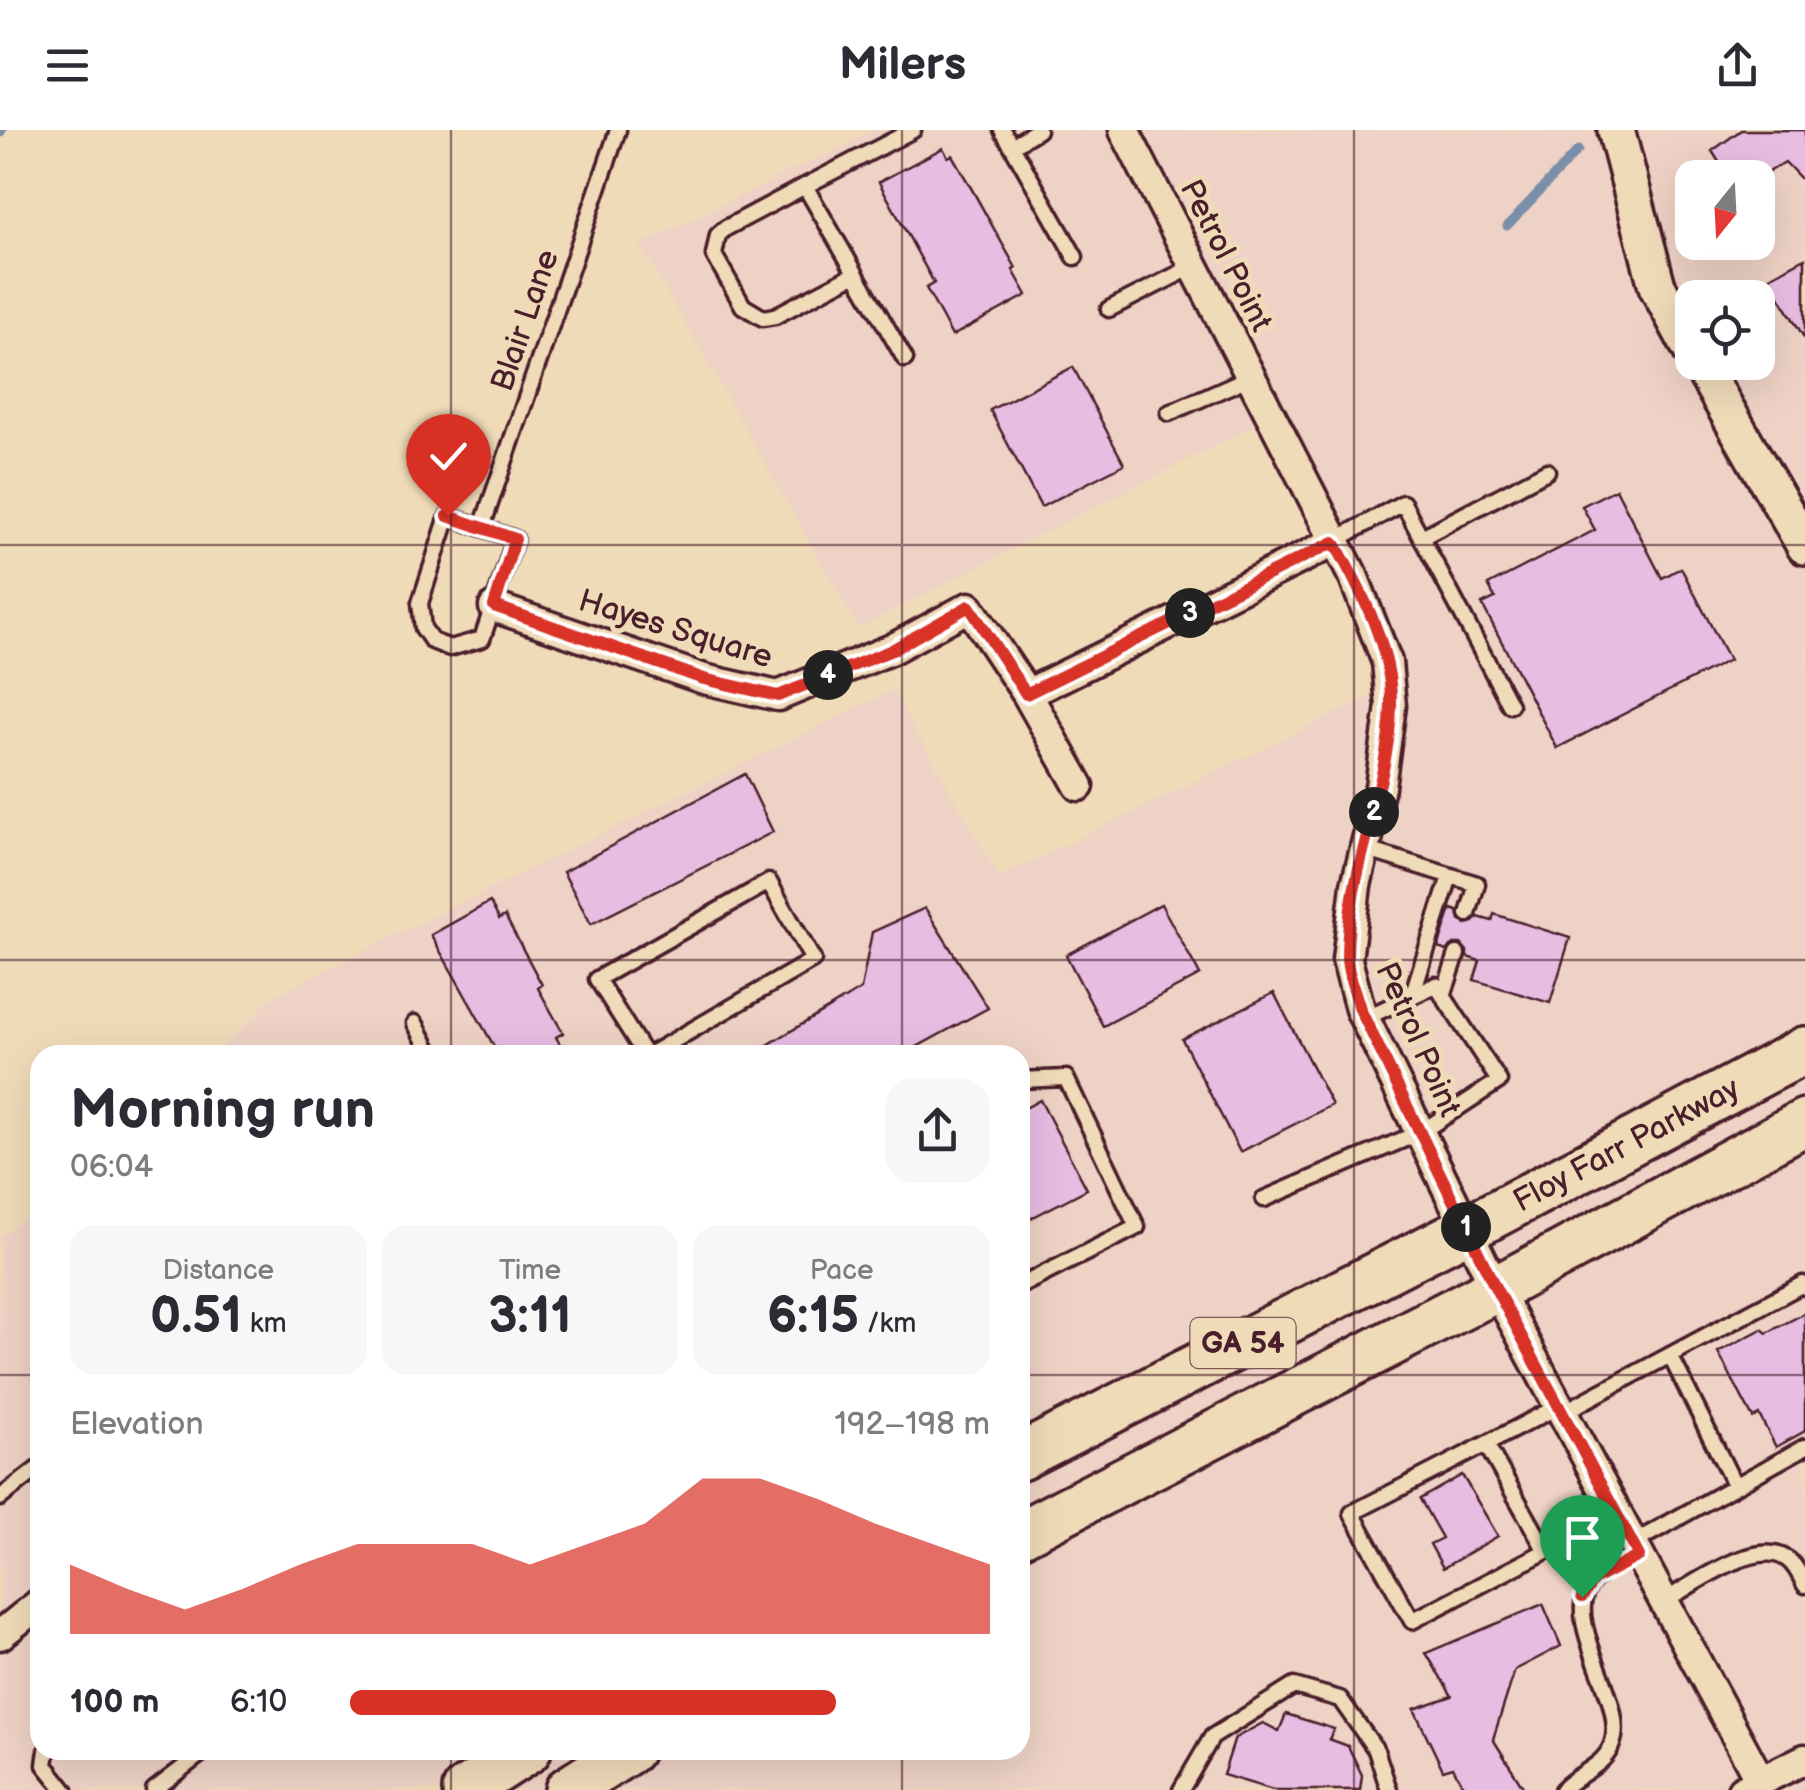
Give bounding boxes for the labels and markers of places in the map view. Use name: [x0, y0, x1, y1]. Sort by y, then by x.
pin: [406, 414, 491, 517]
pin: 3: [1165, 588, 1215, 638]
pin: 4: [803, 650, 853, 700]
pin: 2: [1349, 787, 1399, 837]
pin: 1: [1441, 1202, 1491, 1252]
pin: [1540, 1495, 1625, 1598]

